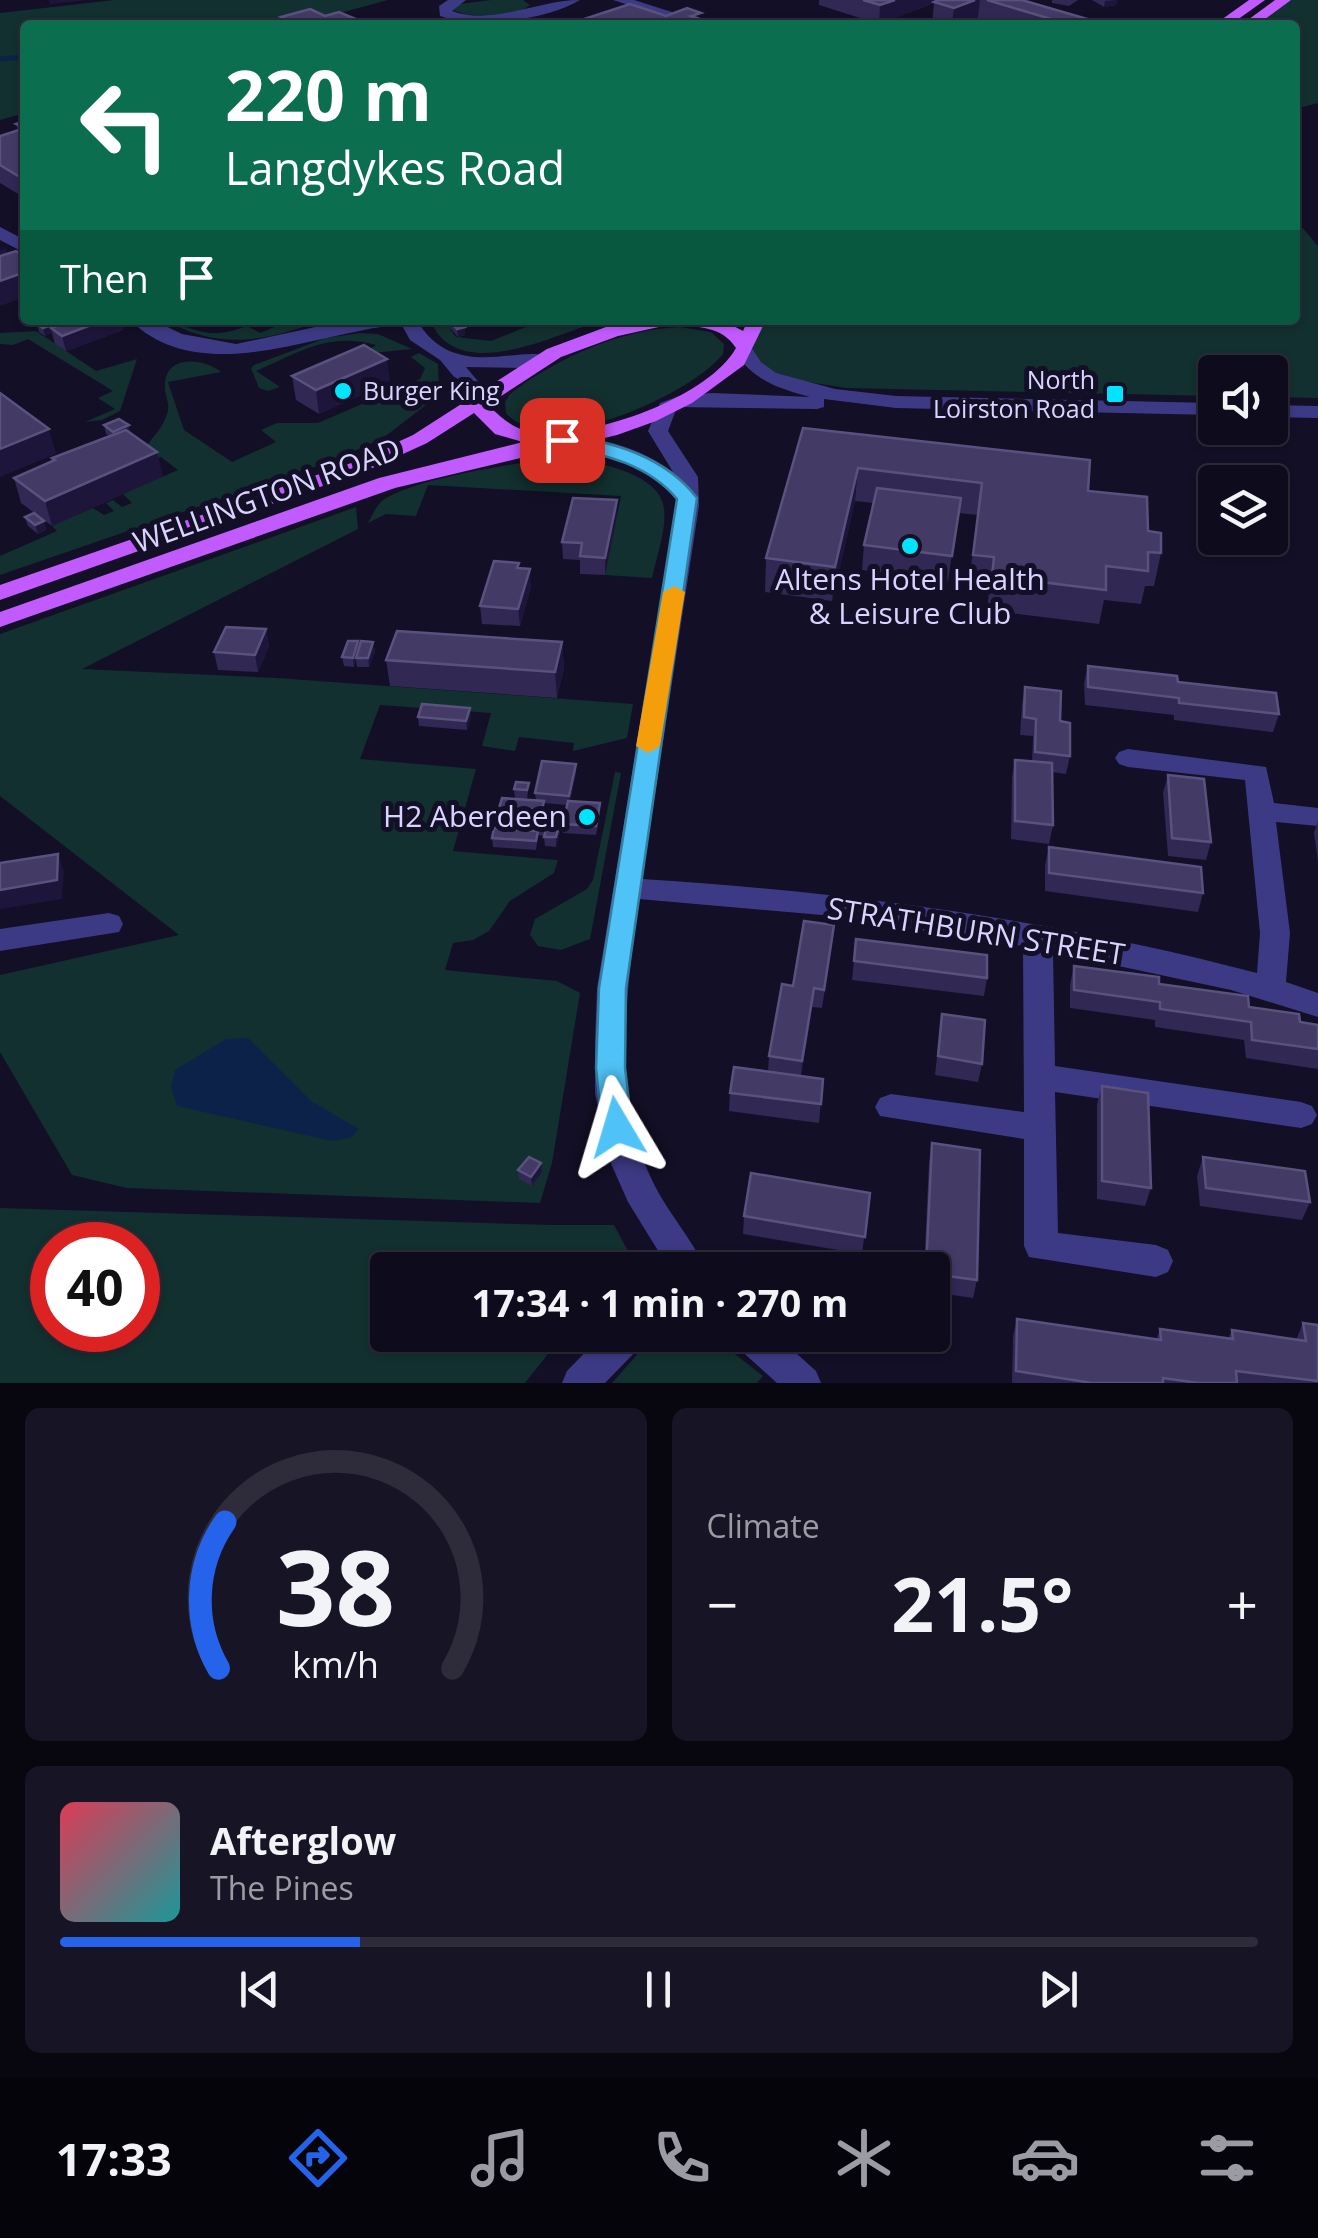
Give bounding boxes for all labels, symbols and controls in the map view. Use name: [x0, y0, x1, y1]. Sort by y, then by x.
text: 220 m: [225, 46, 432, 142]
icon: left: [60, 60, 190, 190]
text: Langdykes Road: [225, 137, 565, 198]
icon: arrive: [169, 250, 224, 305]
text: Then: [60, 252, 149, 304]
map controls: [1198, 355, 1288, 555]
button: sound: [1198, 355, 1288, 445]
place label: North Loirston Road: [933, 362, 1095, 425]
place label: Burger King: [363, 373, 500, 407]
marker: Burger King: [332, 380, 354, 402]
marker: North Loirston Road: [1104, 383, 1126, 405]
pin: [520, 398, 605, 483]
icon: arrive: [535, 413, 590, 468]
street label: WELLINGTON ROAD: [127, 427, 406, 562]
button: layers: [1198, 465, 1288, 555]
marker: Altens Hotel Health & Leisure Club: [899, 535, 921, 557]
place label: Altens Hotel Health & Leisure Club: [775, 558, 1045, 633]
place label: H2 Aberdeen: [383, 795, 567, 836]
marker: H2 Aberdeen: [576, 806, 598, 828]
street label: STRATHBURN STREET: [825, 887, 1128, 974]
position arrow: [565, 1075, 669, 1179]
speed limit sign: 40: [30, 1222, 160, 1352]
text: 17:34 · 1 min · 270 m: [472, 1276, 848, 1328]
text: Climate: [707, 1504, 820, 1547]
text: 38: [276, 1515, 395, 1656]
text: 21.5°: [891, 1552, 1073, 1654]
text: −: [707, 1566, 738, 1641]
text: +: [1227, 1566, 1258, 1641]
text: km/h: [292, 1640, 379, 1688]
text: Afterglow: [210, 1814, 396, 1866]
text: The Pines: [210, 1866, 354, 1909]
icon: previous: [232, 1962, 287, 2017]
icon: pause: [631, 1962, 686, 2017]
icon: next: [1031, 1962, 1086, 2017]
icon: directions: [283, 2123, 353, 2193]
icon: music: [465, 2123, 535, 2193]
icon: phone: [647, 2123, 717, 2193]
icon: climate: [829, 2123, 899, 2193]
icon: car: [1010, 2123, 1080, 2193]
icon: filters: [1192, 2123, 1262, 2193]
text: 17:33: [56, 2128, 172, 2189]

